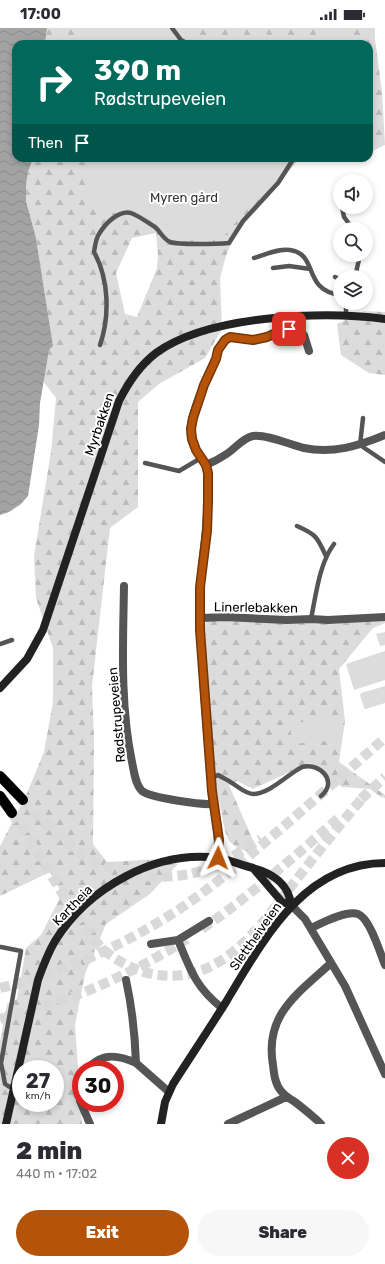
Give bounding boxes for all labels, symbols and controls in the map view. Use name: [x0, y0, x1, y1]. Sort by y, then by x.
text: 17:00: [20, 5, 61, 23]
text: 390 m: [94, 54, 181, 87]
icon: right: [28, 56, 80, 108]
text: Rødstrupeveien: [94, 88, 226, 110]
icon: arrive: [71, 132, 93, 154]
text: Then: [28, 134, 63, 152]
map controls: [333, 174, 373, 310]
button: sound: [333, 174, 373, 214]
park label: Myren gård: [150, 190, 218, 206]
button: search: [333, 222, 373, 262]
button: layers: [333, 270, 373, 310]
pin: [272, 312, 306, 346]
icon: arrive: [278, 318, 300, 340]
street label: Myrbakken: [82, 391, 117, 458]
street label: Linerlebakken: [214, 599, 298, 616]
street label: Rødstrupeveien: [105, 667, 128, 763]
position arrow: [197, 837, 239, 879]
street label: Kartheia: [49, 882, 95, 929]
street label: Slettheiveien: [226, 899, 284, 973]
speed limit sign: 30: [72, 1060, 124, 1112]
text: 27: [26, 1069, 50, 1093]
text: km/h: [26, 1090, 50, 1102]
text: 2 min: [16, 1137, 82, 1165]
button: close: [327, 1137, 369, 1179]
text: 440 m · 17:02: [16, 1166, 97, 1181]
button: Exit: [16, 1210, 189, 1256]
button: Share: [197, 1210, 369, 1256]

